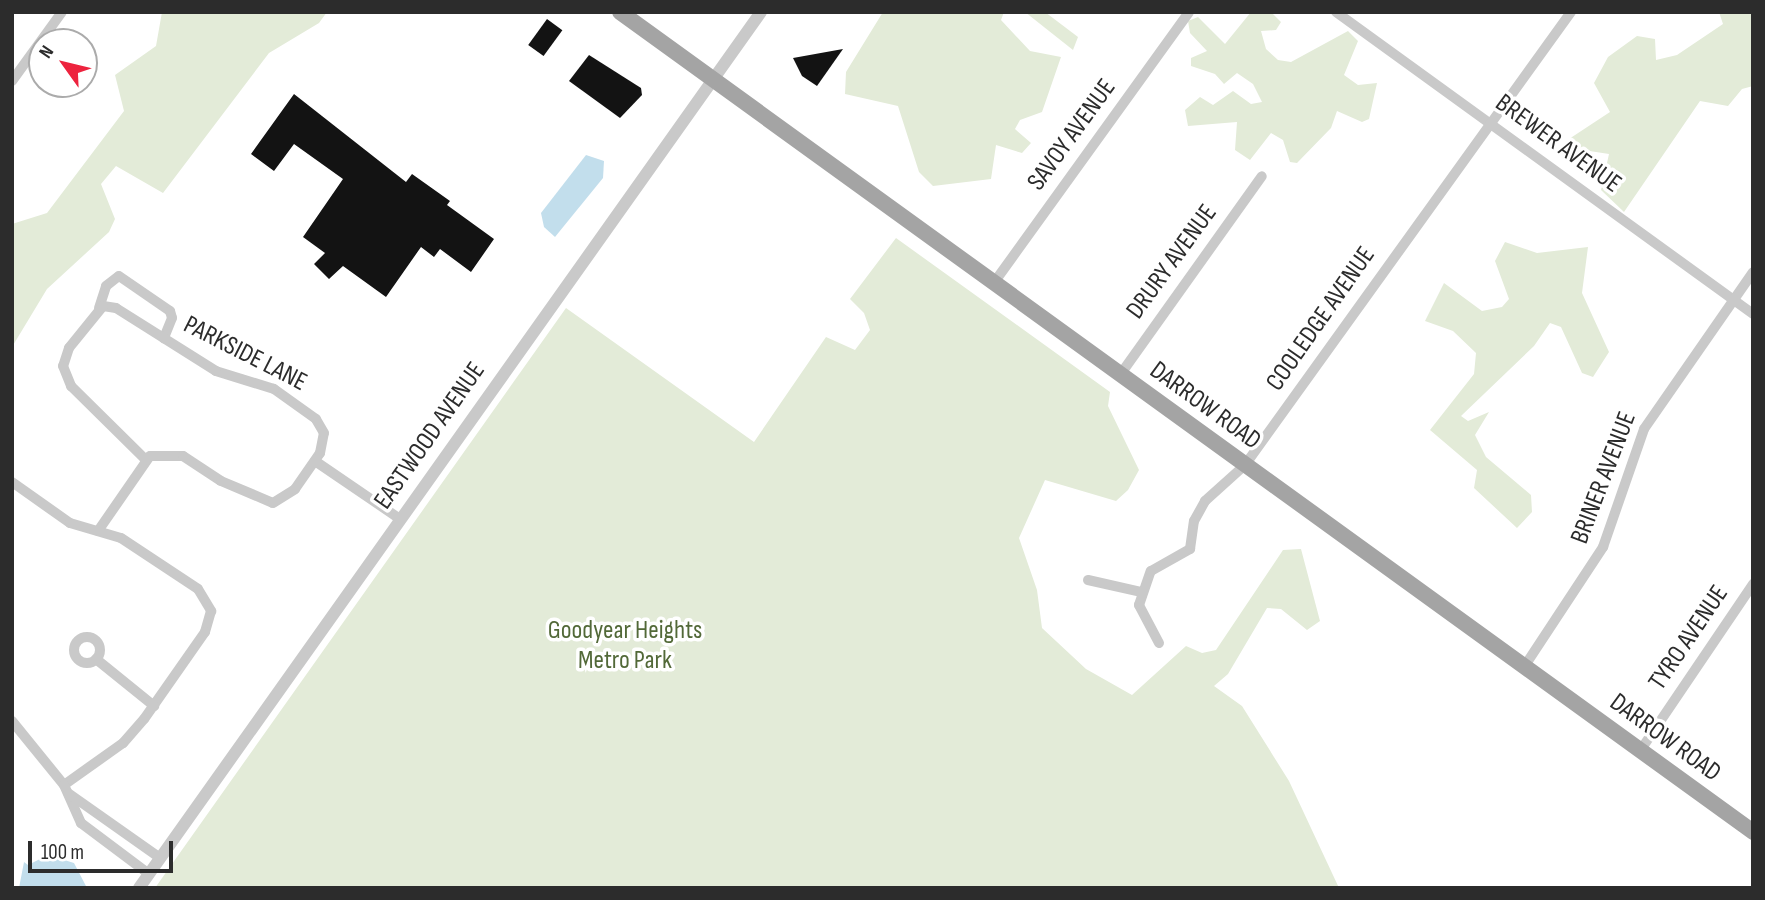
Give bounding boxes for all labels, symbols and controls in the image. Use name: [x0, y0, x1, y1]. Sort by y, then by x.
north arrow: [28, 28, 98, 98]
text: N: [34, 41, 59, 63]
street label: SAVOY AVENUE: [1021, 73, 1123, 197]
street label: BREWER AVENUE: [1489, 88, 1627, 200]
street label: DRURY AVENUE: [1120, 199, 1224, 325]
street label: COOLEDGE AVENUE: [1260, 241, 1382, 397]
street label: PARKSIDE LANE: [178, 310, 312, 398]
street label: DARROW ROAD: [1143, 355, 1267, 457]
street label: EASTWOOD AVENUE: [368, 357, 492, 515]
street label: BRINER AVENUE: [1565, 408, 1643, 548]
street label: TYRO AVENUE: [1643, 580, 1735, 696]
park label: Goodyear Heights Metro Park: [548, 615, 702, 676]
street label: DARROW ROAD: [1603, 687, 1727, 789]
scale bar: [32, 827, 177, 871]
text: 100 m: [41, 840, 84, 865]

